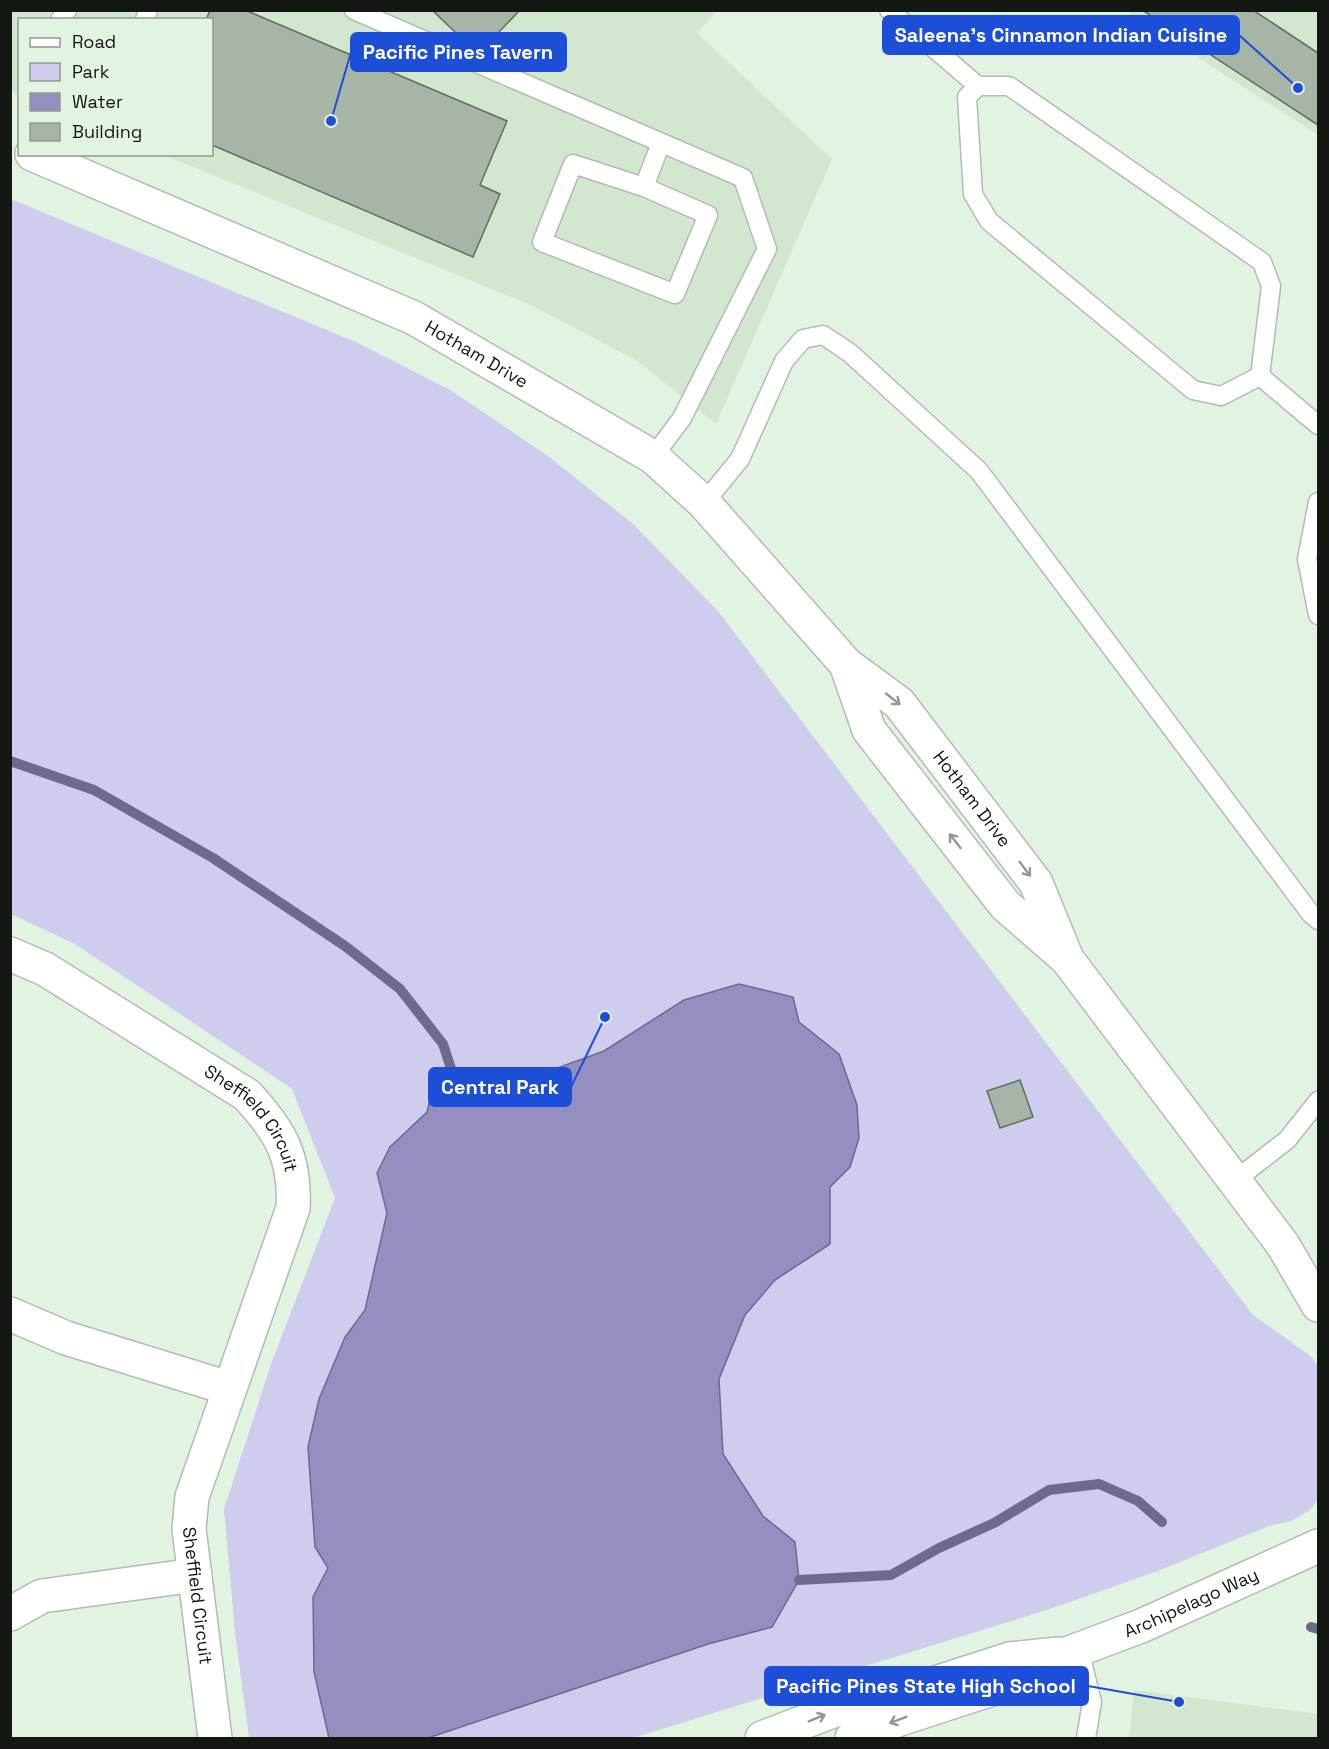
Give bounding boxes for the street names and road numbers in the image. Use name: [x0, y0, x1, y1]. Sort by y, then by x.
street label: Hotham Drive: [421, 315, 532, 393]
street label: Hotham Drive: [928, 746, 1017, 852]
street label: Sheffield Circuit: [200, 1059, 303, 1174]
street label: Sheffield Circuit: [178, 1526, 218, 1666]
street label: Archipelago Way: [1121, 1563, 1262, 1642]

